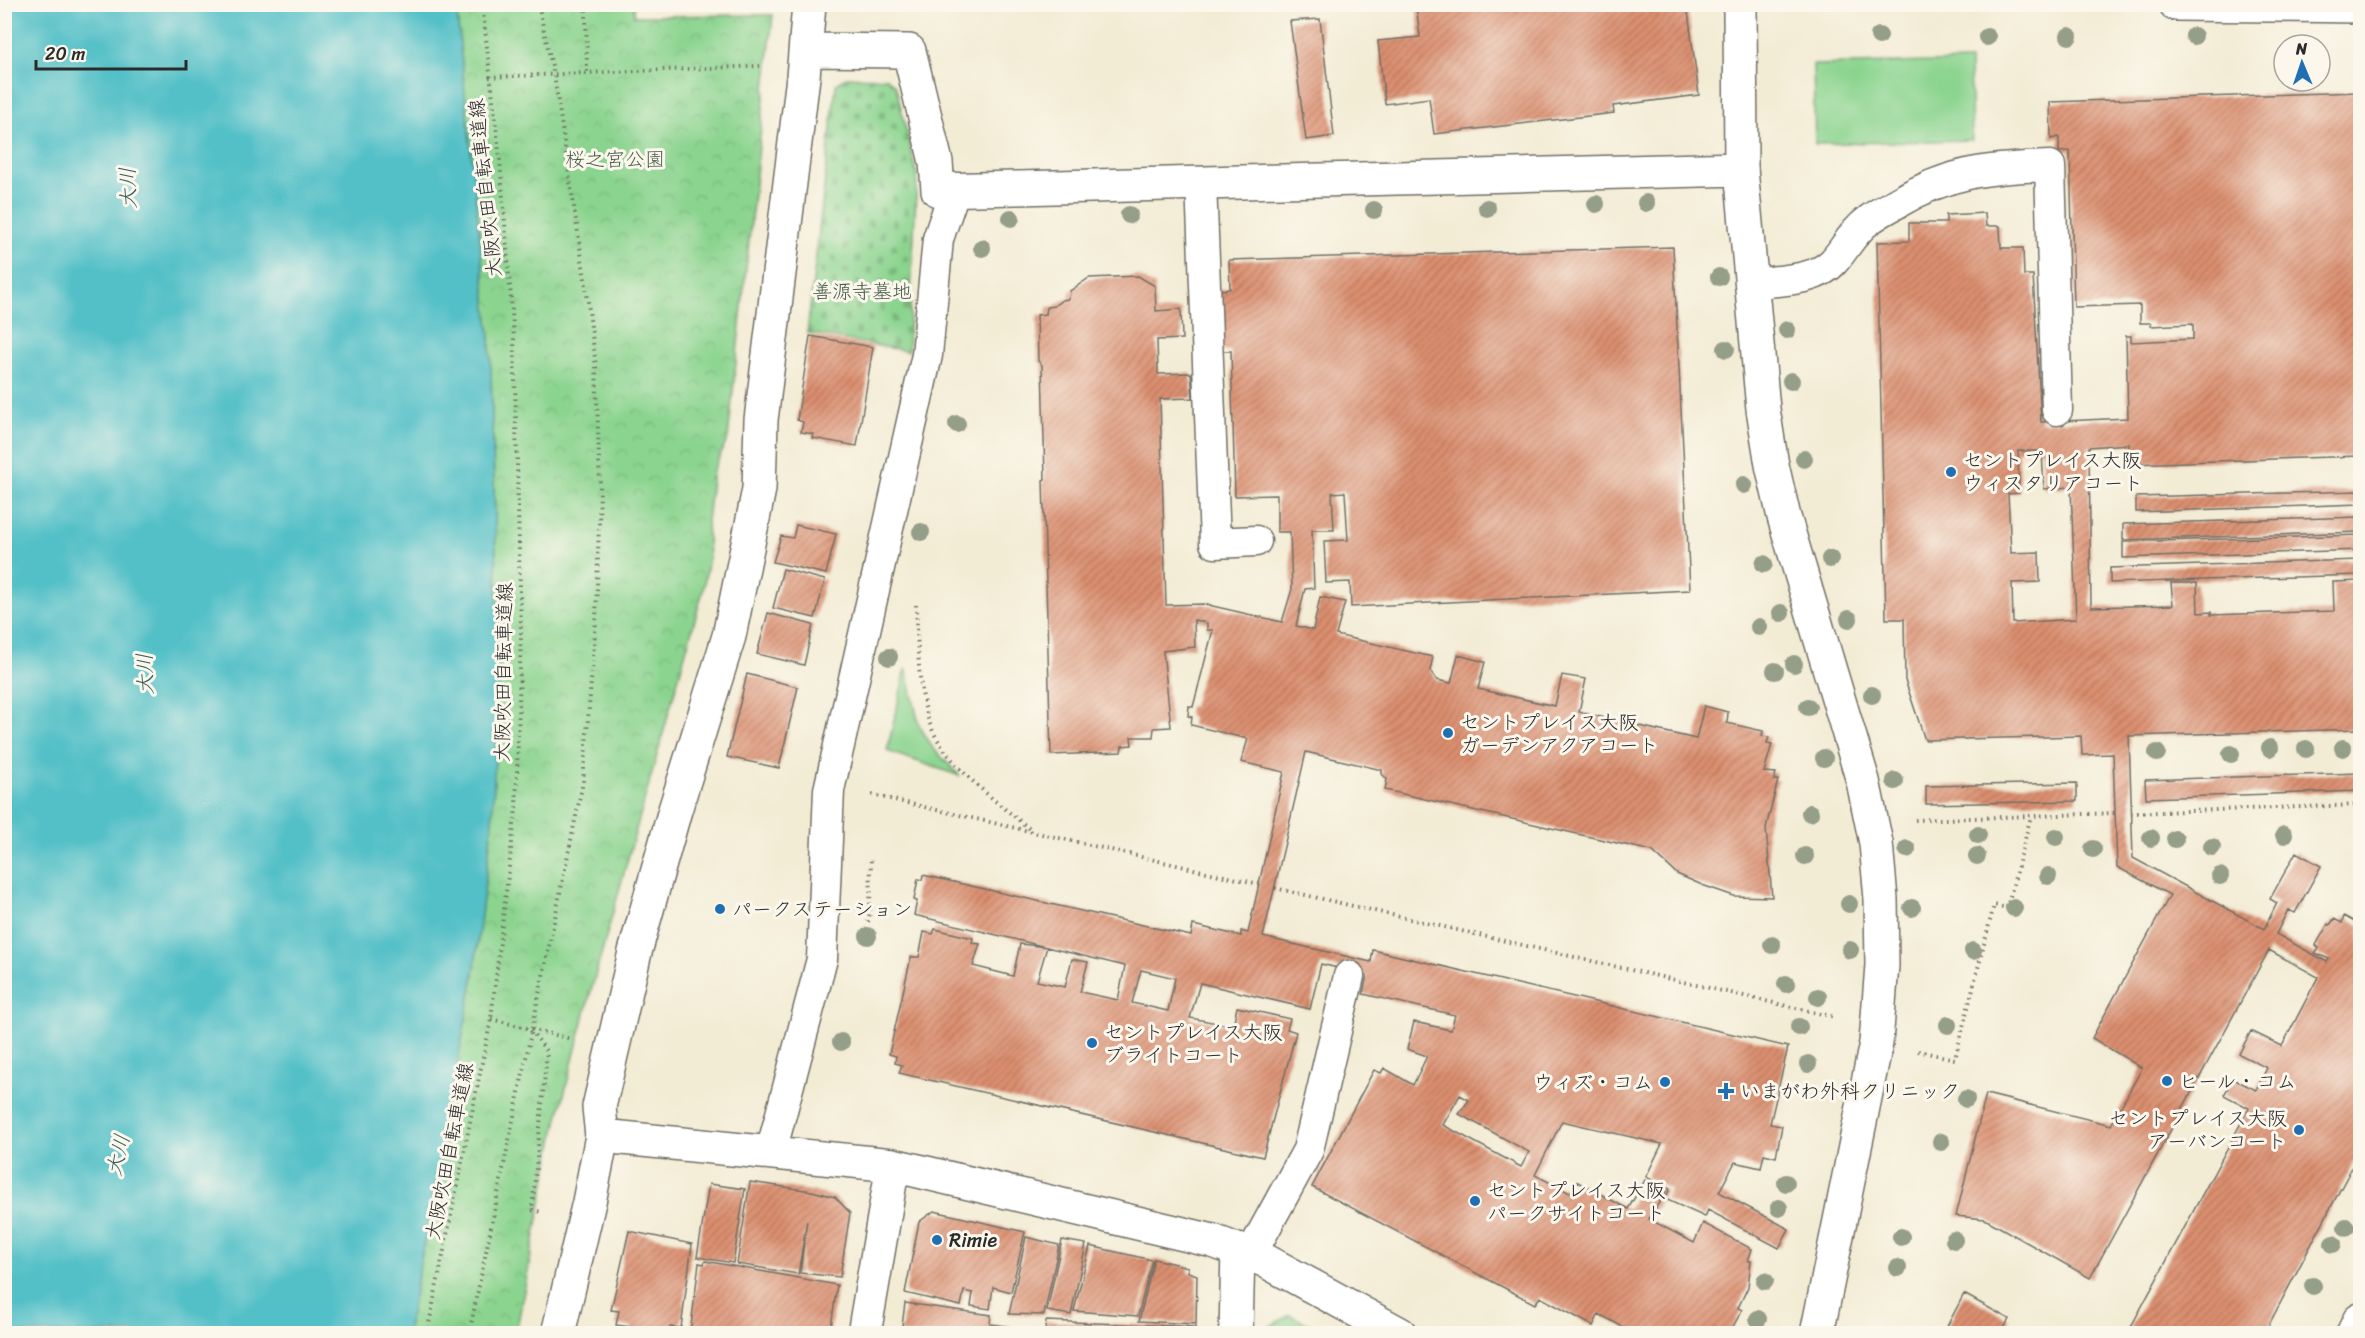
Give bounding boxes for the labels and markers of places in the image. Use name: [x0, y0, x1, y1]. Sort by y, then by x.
place label: セントプレイス大阪 ウィスタリアコート: [1963, 443, 2143, 501]
marker: セントプレイス大阪 ウィスタリアコート: [1944, 465, 1958, 479]
place label: セントプレイス大阪 ガーデンアクアコート: [1460, 705, 1659, 763]
marker: セントプレイス大阪 ガーデンアクアコート: [1441, 726, 1455, 740]
place label: パークステーション: [732, 892, 912, 927]
marker: パークステーション: [713, 902, 727, 916]
place label: セントプレイス大阪 ブライトコート: [1104, 1015, 1282, 1073]
marker: セントプレイス大阪 ブライトコート: [1085, 1036, 1099, 1050]
place label: ヒール・コム: [2179, 1064, 2297, 1099]
place label: ウィズ・コム: [1533, 1065, 1653, 1100]
place label: いまがわ外科クリニック: [1740, 1074, 1960, 1109]
marker: ヒール・コム: [2160, 1074, 2174, 1088]
marker: ウィズ・コム: [1658, 1075, 1672, 1089]
marker: いまがわ外科クリニック: [1717, 1082, 1735, 1100]
place label: セントプレイス大阪 アーバンコート: [2109, 1101, 2287, 1159]
marker: セントプレイス大阪 アーバンコート: [2292, 1123, 2306, 1137]
place label: セントプレイス大阪 パークサイトコート: [1487, 1173, 1666, 1231]
marker: セントプレイス大阪 パークサイトコート: [1468, 1194, 1482, 1208]
place label: Rimie: [949, 1223, 998, 1258]
marker: Rimie: [930, 1233, 944, 1247]

